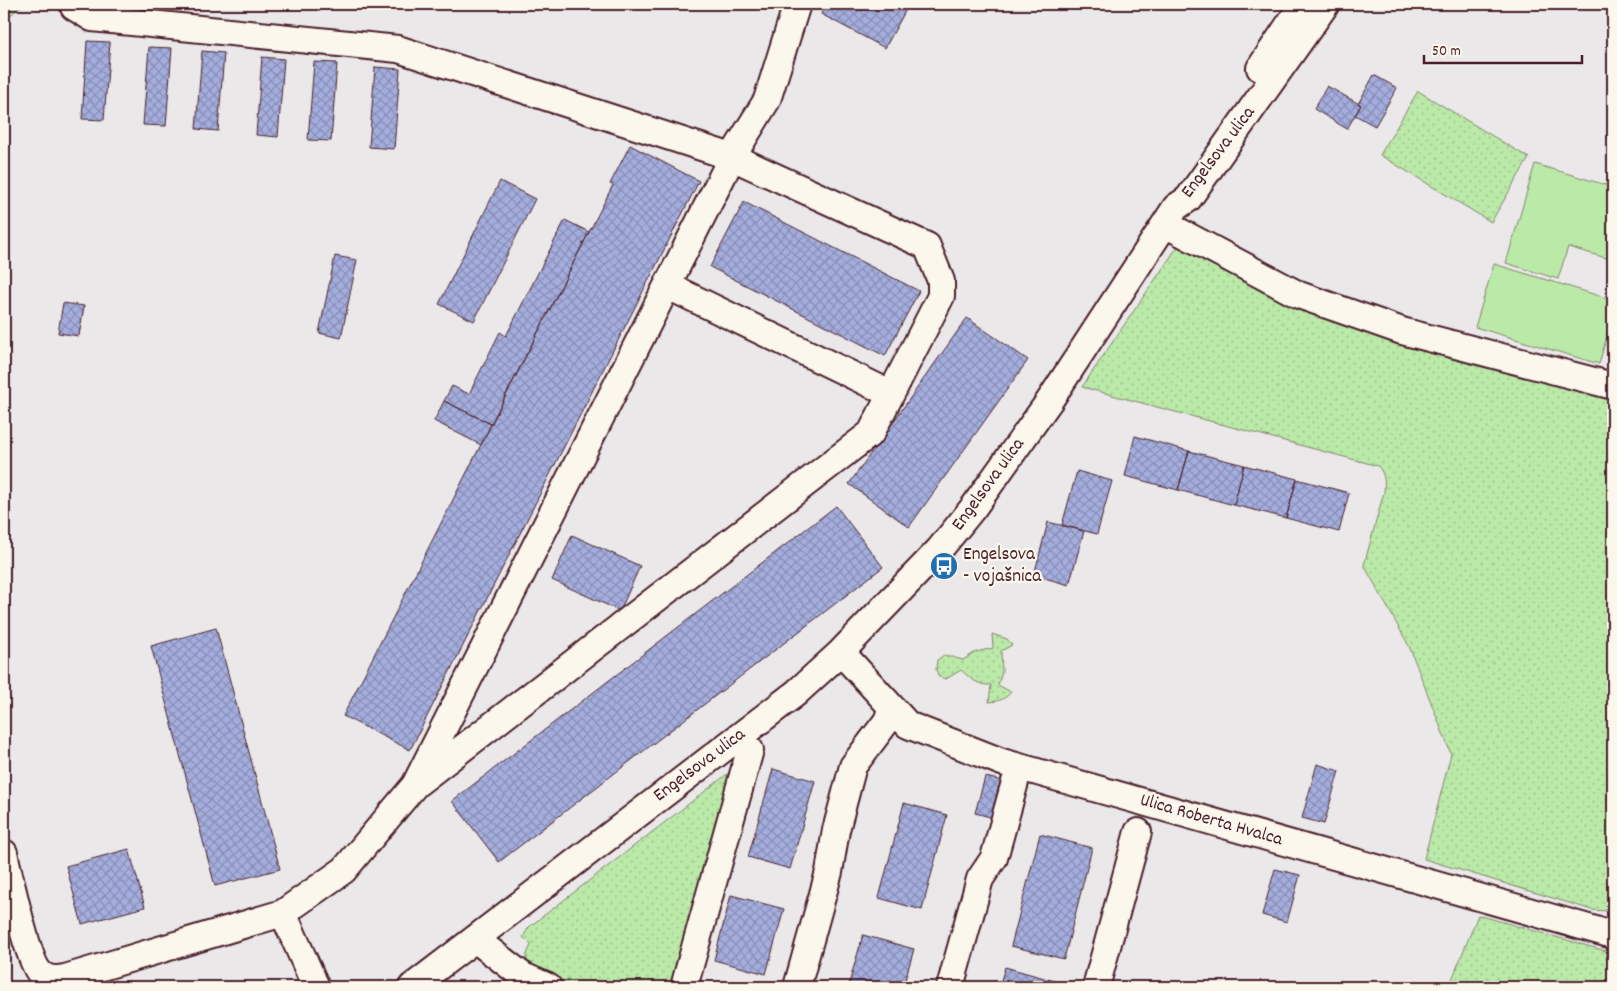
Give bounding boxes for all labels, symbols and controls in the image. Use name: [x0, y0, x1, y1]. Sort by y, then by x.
scale bar: [1424, 32, 1582, 64]
text: 50 m: [1432, 41, 1461, 63]
street label: Engelsova ulica: [1175, 100, 1263, 205]
street label: Engelsova ulica: [946, 432, 1033, 537]
place label: Engelsova - vojašnica: [963, 542, 1042, 591]
bus stop icon: Engelsova - vojašnica: [929, 551, 959, 581]
street label: Engelsova ulica: [648, 722, 753, 810]
street label: Ulica Roberta Hvalca: [1136, 788, 1287, 855]

